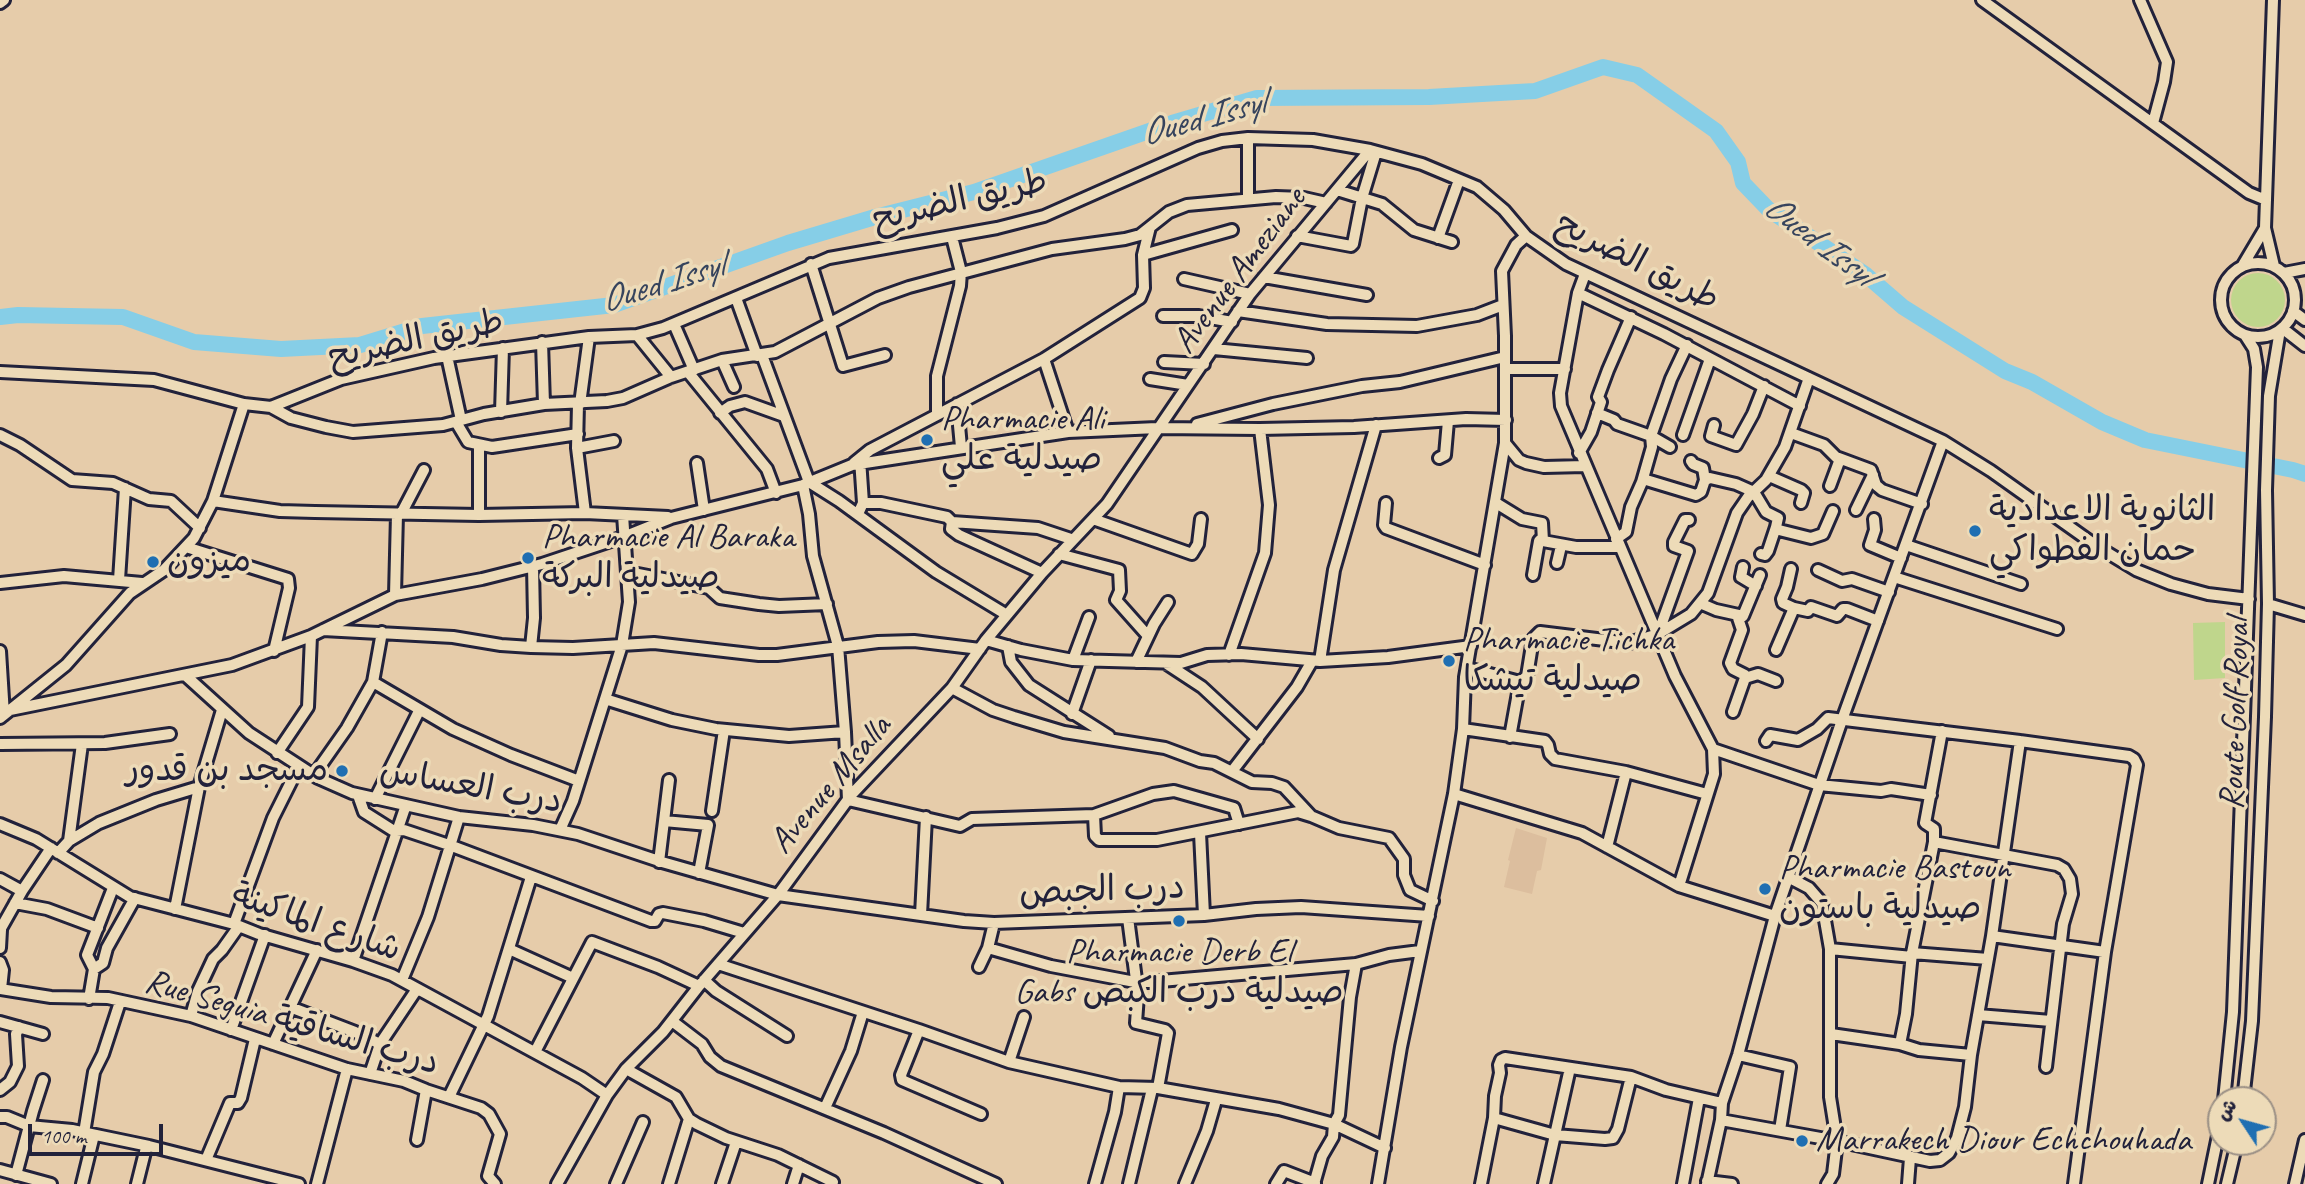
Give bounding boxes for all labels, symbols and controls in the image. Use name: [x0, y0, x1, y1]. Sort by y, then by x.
water label: Oued Issyl: [1136, 81, 1270, 157]
street label: طريق الضريح: [868, 160, 1052, 242]
street label: Avenue Ameziane: [1164, 180, 1316, 362]
water label: Oued Issyl: [1754, 185, 1882, 297]
street label: طريق الضريح: [1548, 203, 1726, 321]
water label: Oued Issyl: [595, 244, 729, 324]
street label: طريق الضريح: [324, 301, 508, 379]
place label: Pharmacie Ali صيدلية علي: [941, 399, 1104, 481]
marker: Pharmacie Ali صيدلية علي: [919, 432, 935, 448]
place label: الثانوية الاعدادية حمان الفطواكي: [1989, 490, 2215, 572]
place label: Pharmacie Al Baraka صيدلية البركة: [542, 517, 794, 599]
marker: الثانوية الاعدادية حمان الفطواكي: [1967, 523, 1983, 539]
place label: ميزون: [167, 541, 251, 583]
marker: Pharmacie Al Baraka صيدلية البركة: [520, 550, 536, 566]
marker: ميزون: [145, 554, 161, 570]
street label: Route Golf Royal: [2212, 618, 2260, 810]
place label: Pharmacie Tichka صيدلية تيشكا: [1463, 620, 1674, 702]
marker: Pharmacie Tichka صيدلية تيشكا: [1441, 653, 1457, 669]
street label: Avenue Msalla: [761, 707, 901, 863]
place label: مسجد بن قدور: [126, 750, 328, 792]
street label: درب العساس: [376, 750, 566, 824]
marker: مسجد بن قدور: [334, 763, 350, 779]
place label: Pharmacie Bastoun صيدلية باستون: [1779, 848, 2010, 930]
street label: درب الجبص: [1019, 867, 1185, 915]
street label: شارع الماكينة: [226, 874, 406, 972]
marker: Pharmacie Bastoun صيدلية باستون: [1757, 881, 1773, 897]
marker: Pharmacie Derb El Gabs صيدلية درب الكبص: [1171, 913, 1187, 929]
place label: Pharmacie Derb El Gabs صيدلية درب الكبص: [1014, 932, 1344, 1014]
street label: Rue Seguia درب الساقية: [140, 961, 444, 1085]
north arrow: [2207, 1086, 2277, 1156]
text: ش: [2211, 1094, 2242, 1125]
scale bar: [32, 1110, 166, 1154]
place label: Marrakech Diour Echchouhada: [1816, 1120, 2191, 1162]
text: 100 m: [41, 1123, 86, 1149]
marker: Marrakech Diour Echchouhada: [1794, 1133, 1810, 1149]

